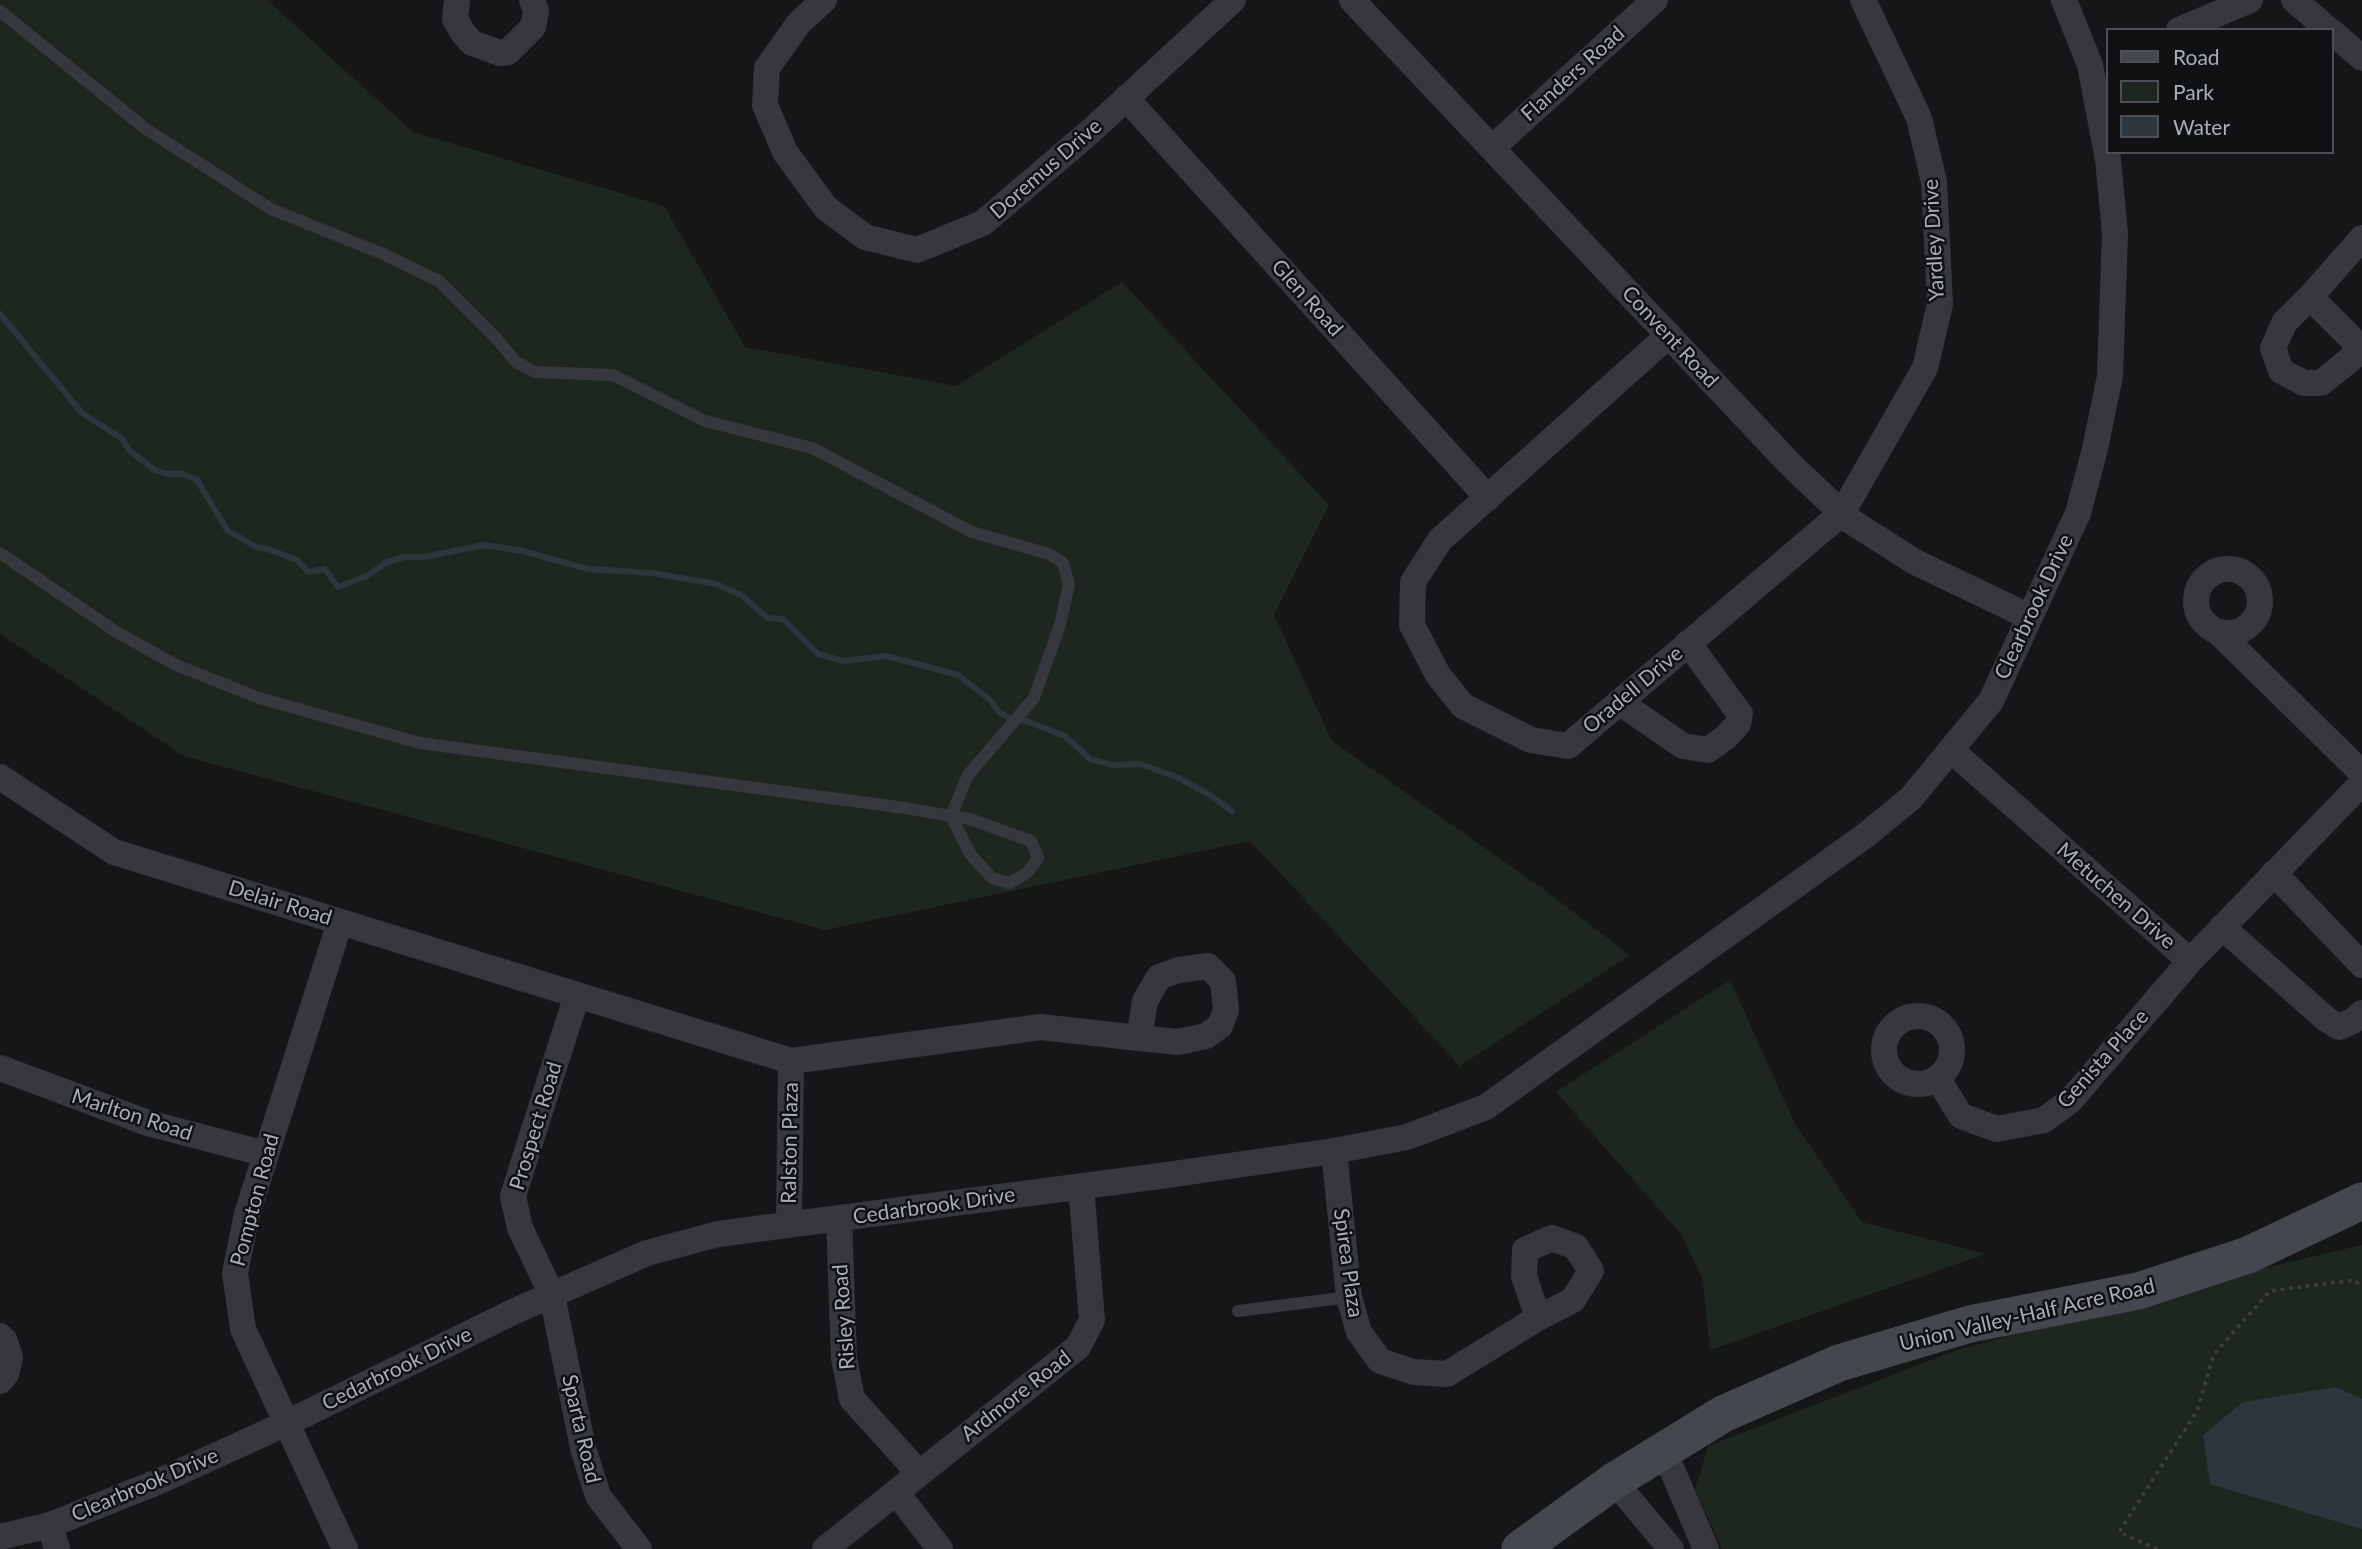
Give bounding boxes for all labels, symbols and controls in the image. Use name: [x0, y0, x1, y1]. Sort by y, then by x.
street label: Flanders Road: [1516, 21, 1630, 127]
legend: [2106, 28, 2334, 154]
text: Road: [2173, 44, 2220, 69]
text: Park: [2173, 79, 2214, 104]
street label: Doremus Drive: [985, 114, 1107, 224]
text: Water: [2173, 114, 2230, 139]
street label: Yardley Drive: [1918, 178, 1950, 302]
street label: Glen Road: [1266, 254, 1348, 342]
street label: Convent Road: [1616, 281, 1724, 393]
street label: Clearbrook Drive: [1989, 531, 2079, 683]
street label: Oradell Drive: [1578, 641, 1688, 739]
street label: Metuchen Drive: [2051, 837, 2181, 955]
street label: Delair Road: [225, 875, 335, 931]
street label: Genista Place: [2052, 1004, 2154, 1114]
street label: Prospect Road: [505, 1059, 567, 1193]
street label: Ralston Plaza: [776, 1082, 804, 1204]
street label: Marlton Road: [69, 1084, 195, 1146]
street label: Pompton Road: [225, 1131, 285, 1269]
street label: Cedarbrook Drive: [851, 1182, 1017, 1230]
street label: Spirea Plaza: [1328, 1207, 1368, 1319]
street label: Risley Road: [828, 1263, 860, 1371]
street label: Union Valley-Half Acre Road: [1897, 1273, 2157, 1357]
street label: Cedarbrook Drive: [318, 1322, 476, 1416]
street label: Ardmore Road: [956, 1345, 1076, 1447]
street label: Sparta Road: [556, 1372, 606, 1486]
street label: Clearbrook Drive: [68, 1443, 222, 1527]

